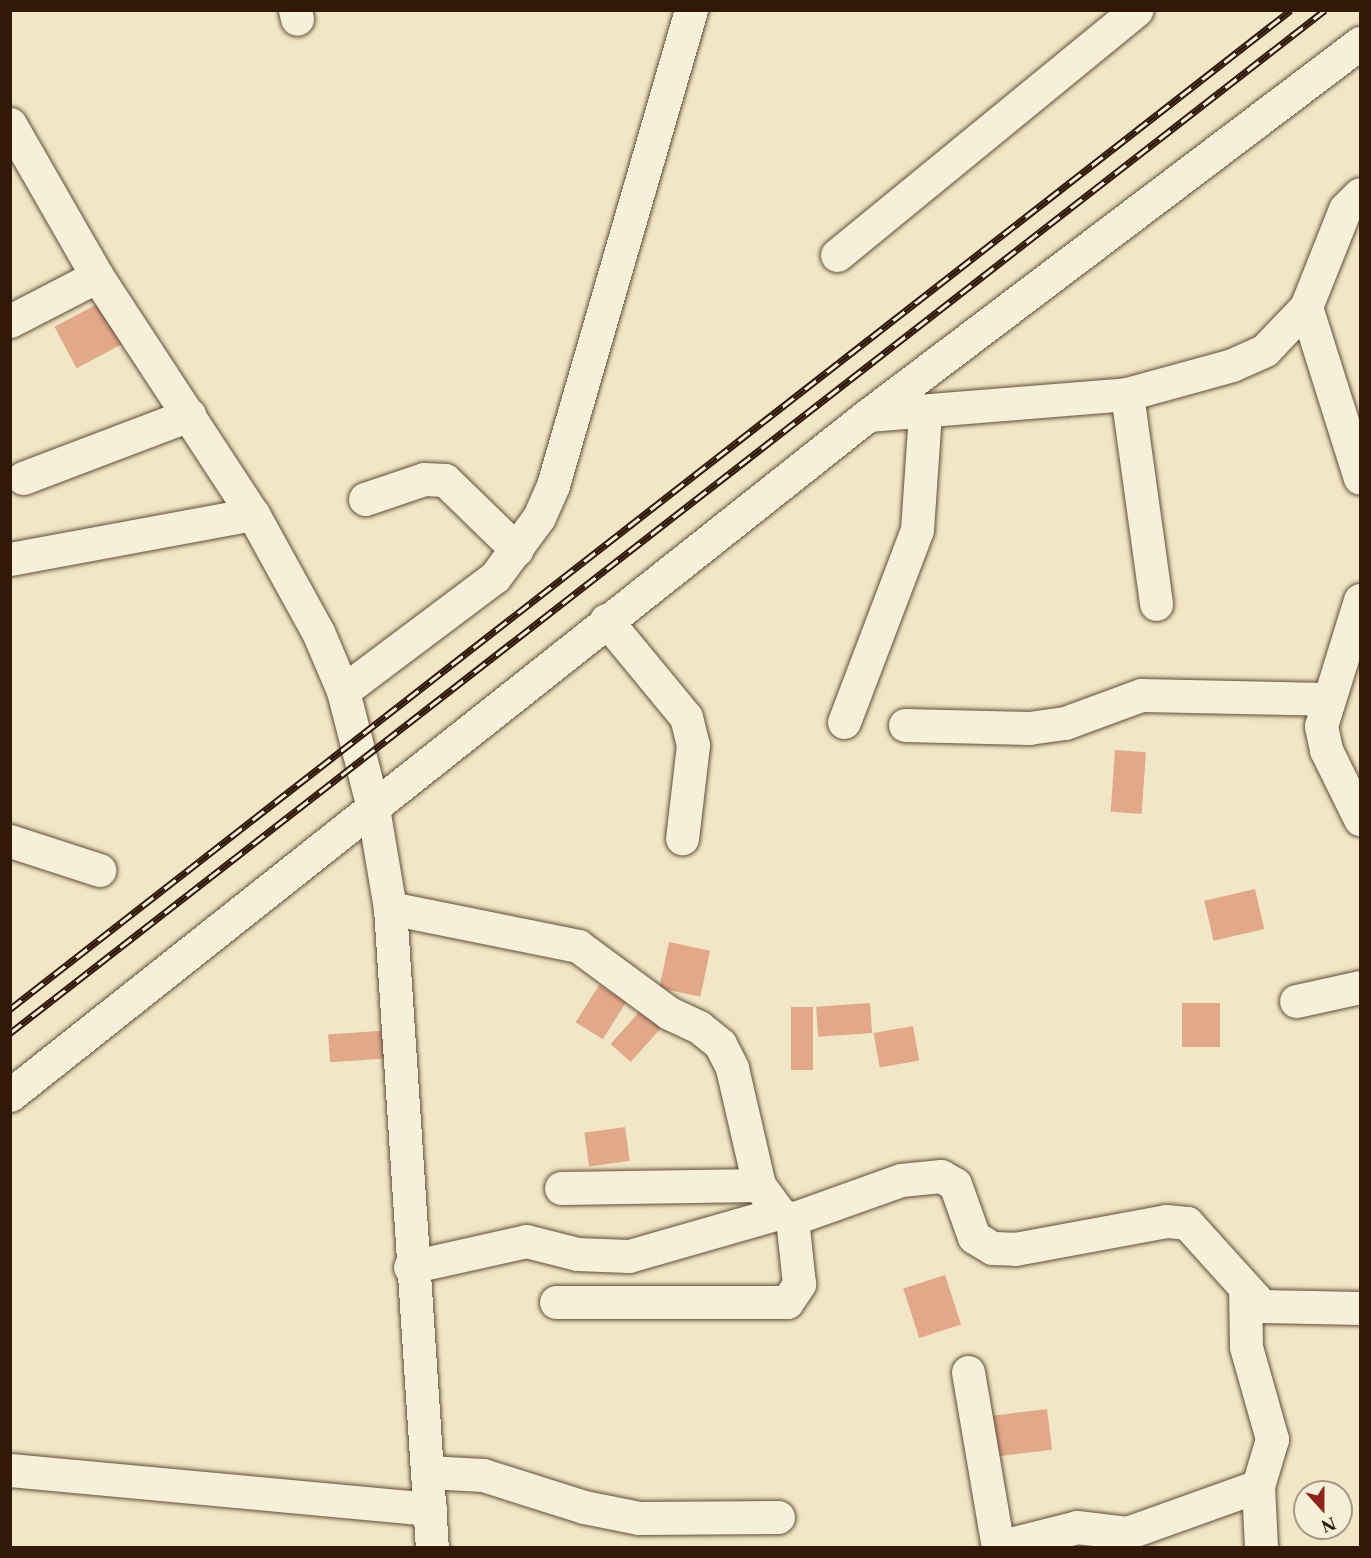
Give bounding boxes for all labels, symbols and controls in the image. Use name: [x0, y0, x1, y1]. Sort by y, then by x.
north arrow: [1293, 1480, 1353, 1540]
text: N: [1319, 1513, 1339, 1537]

